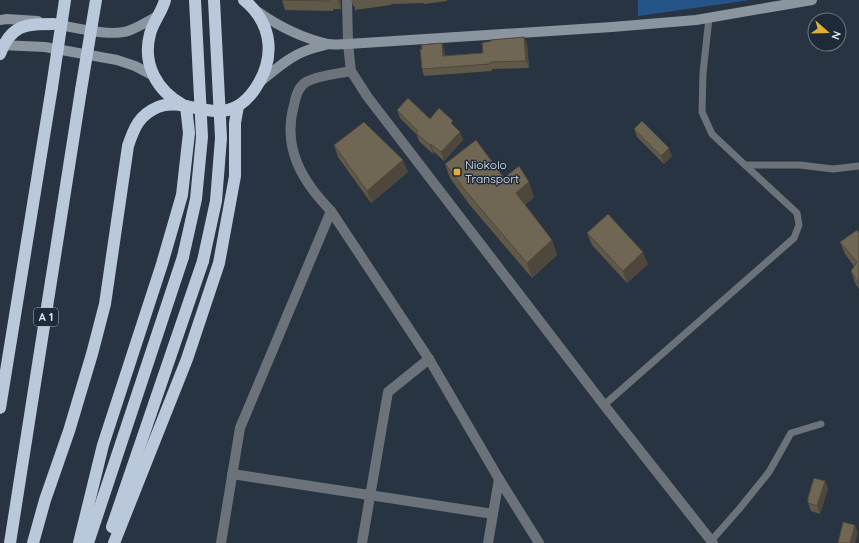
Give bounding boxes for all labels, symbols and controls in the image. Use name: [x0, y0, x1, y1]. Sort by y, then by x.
north arrow: [807, 12, 847, 52]
text: N: [828, 29, 844, 42]
place label: Niokolo Transport: [465, 157, 519, 186]
marker: Niokolo Transport: [452, 167, 462, 177]
road number: A 1: [34, 308, 58, 326]

